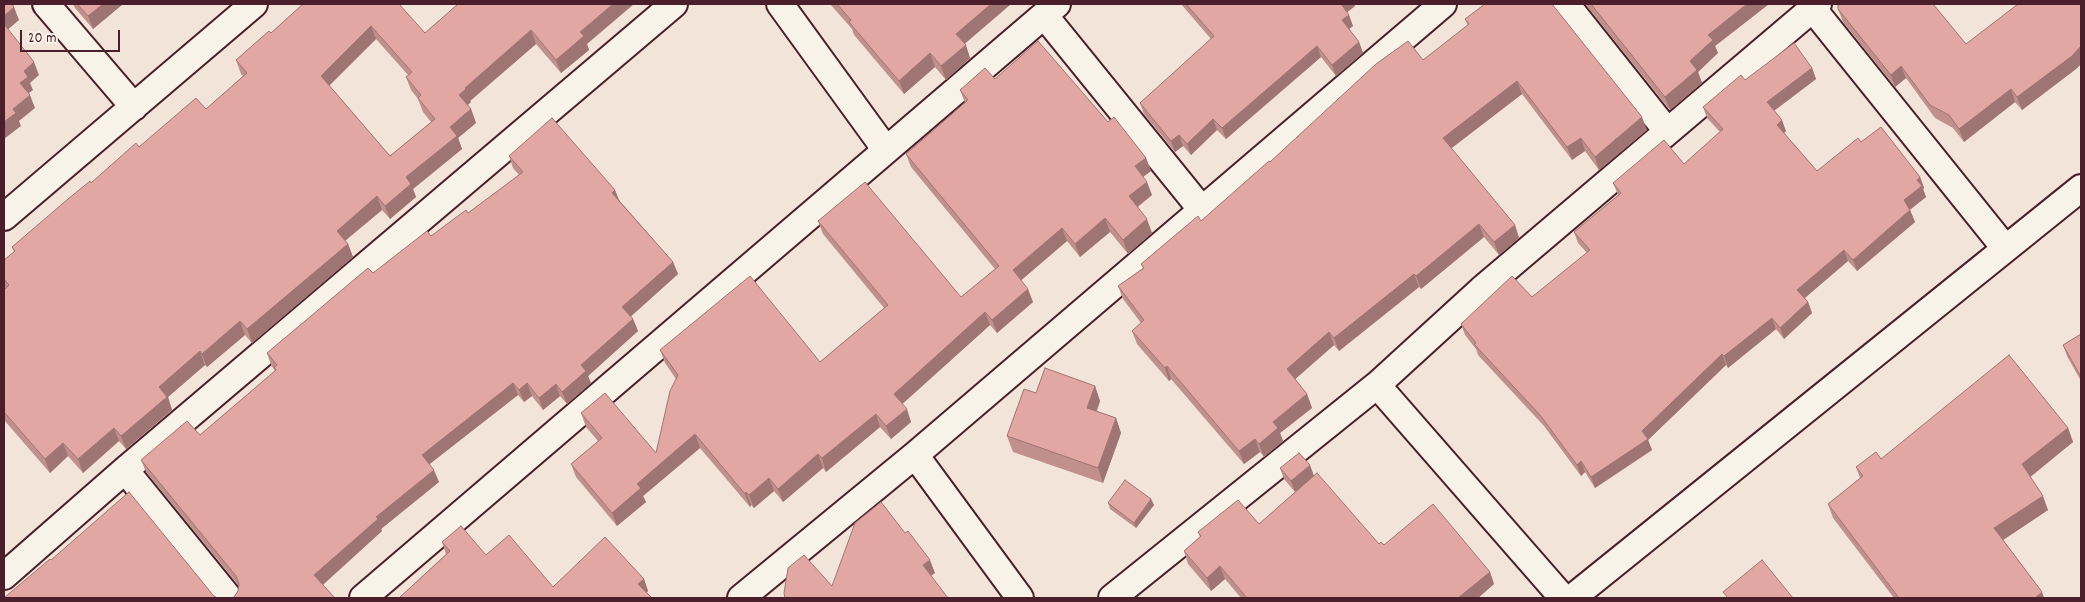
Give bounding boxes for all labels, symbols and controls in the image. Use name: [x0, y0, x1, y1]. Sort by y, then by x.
scale bar: [22, 20, 122, 52]
text: 20 m: [28, 28, 56, 50]

